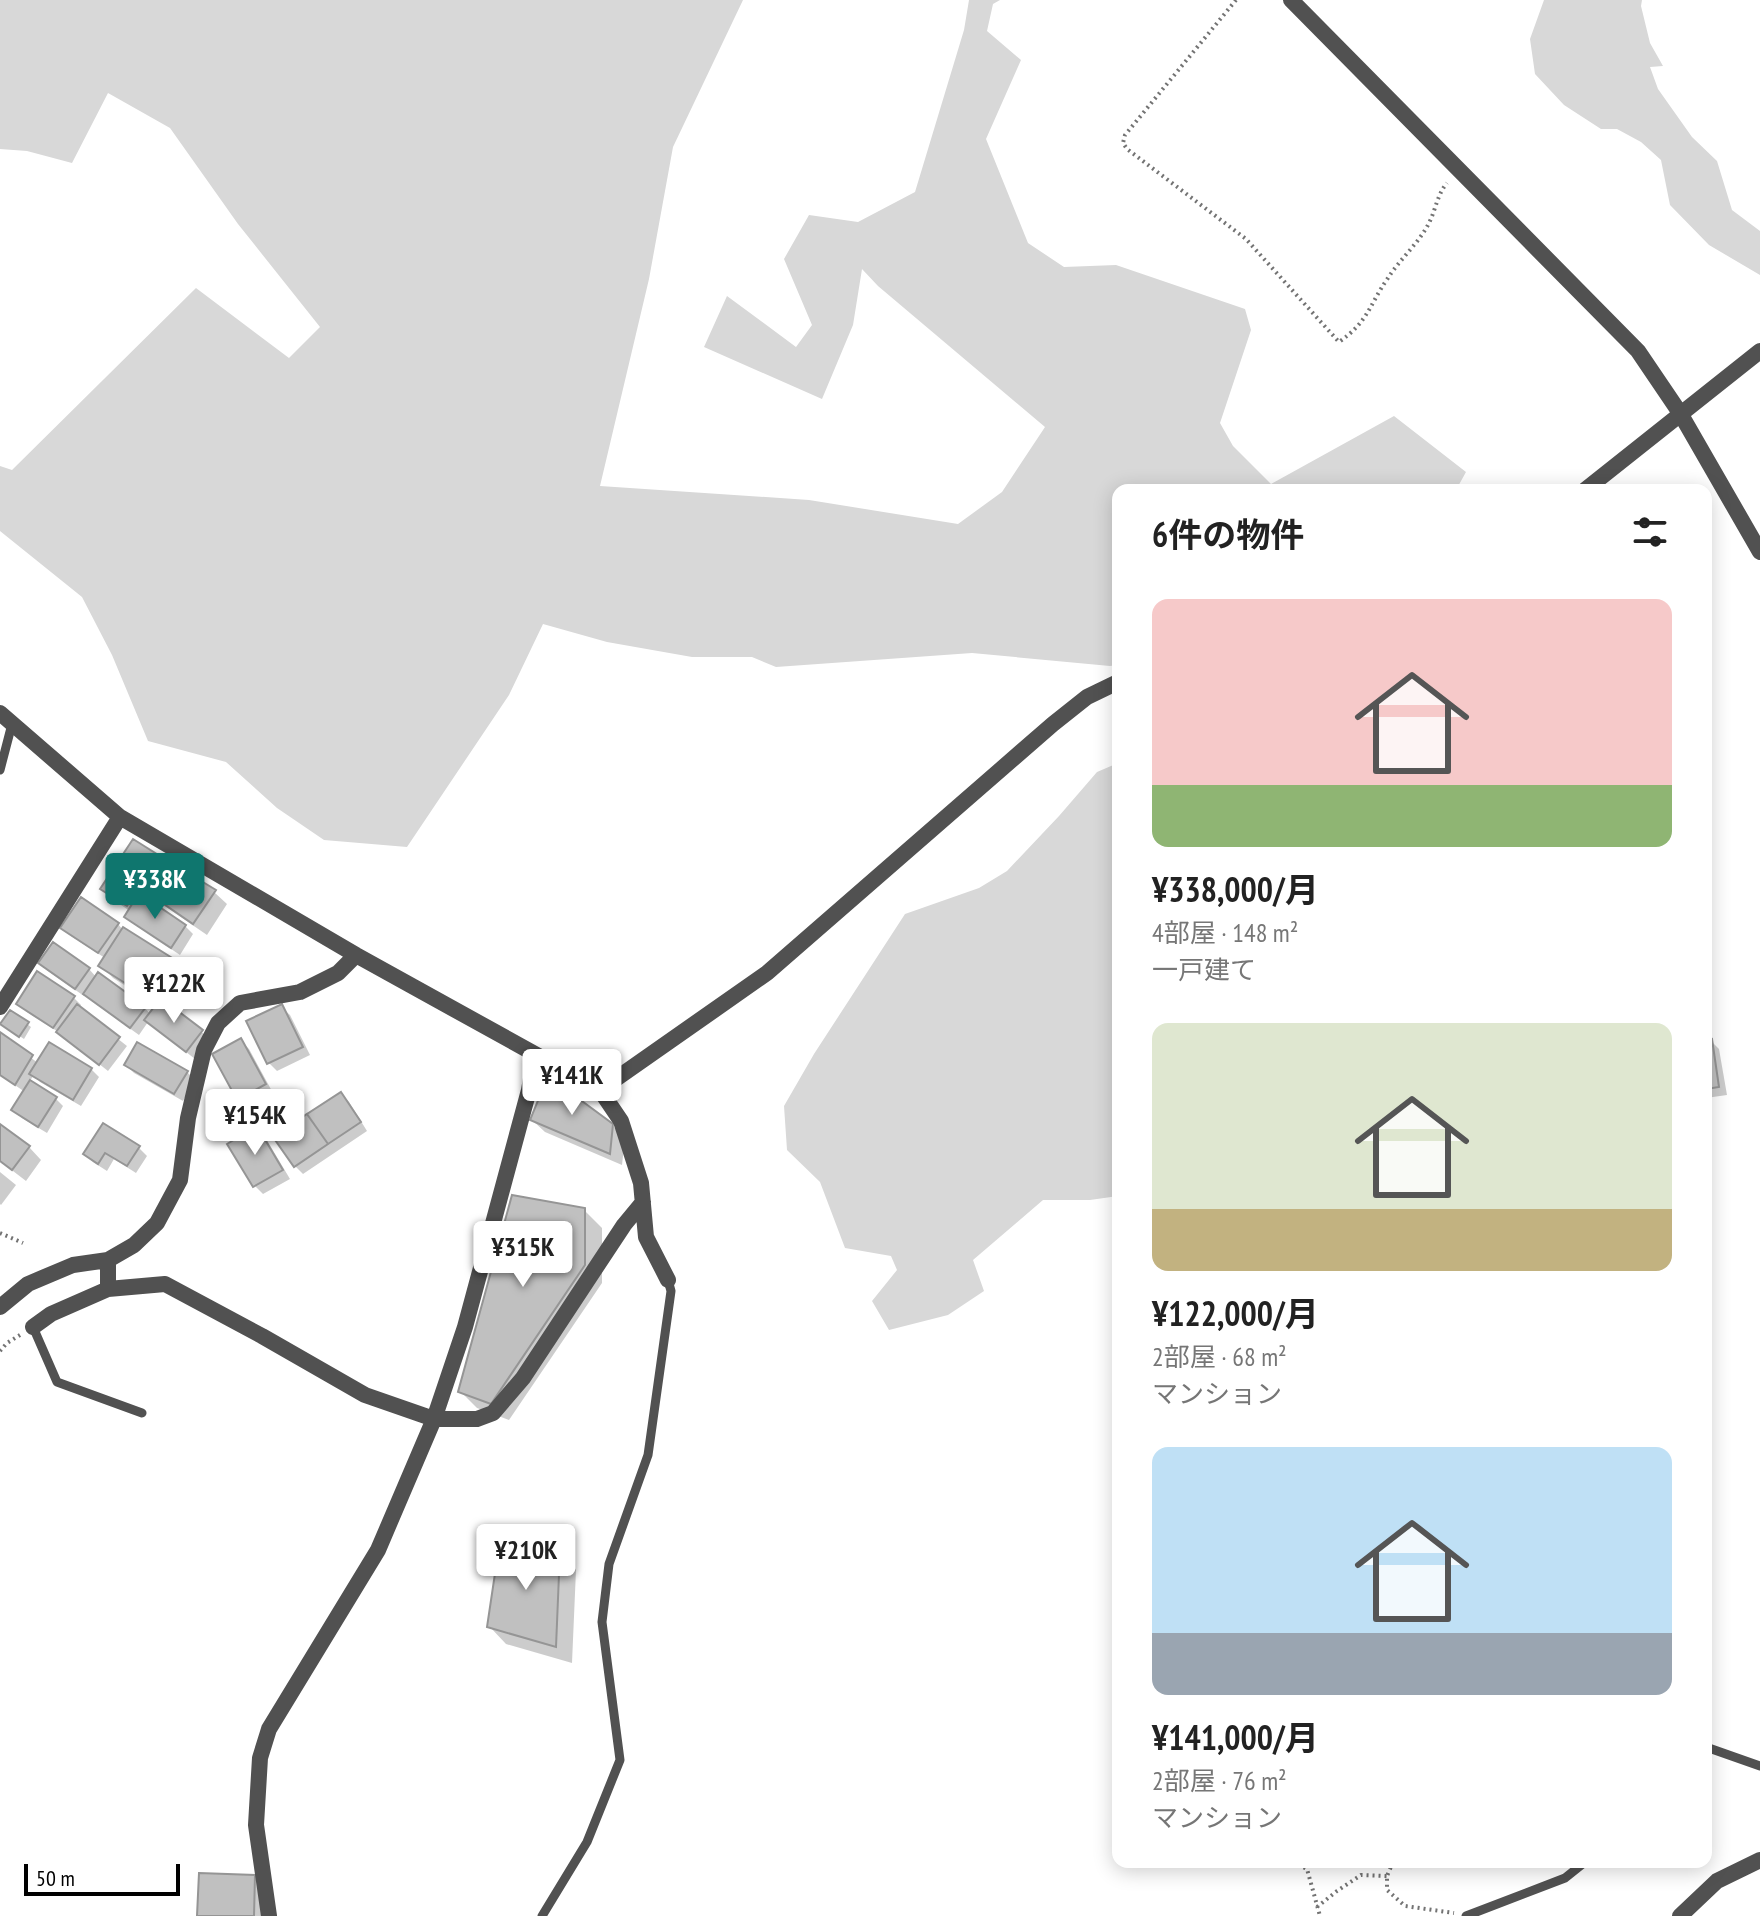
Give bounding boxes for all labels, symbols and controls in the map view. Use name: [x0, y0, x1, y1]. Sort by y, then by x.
icon: filters: [1628, 510, 1672, 554]
text: 6件の物件: [1152, 512, 1304, 556]
icon: home: [1340, 651, 1484, 795]
pin: ¥338K: [99, 853, 211, 921]
text: ¥338K: [123, 862, 187, 895]
text: ¥338,000/月: [1152, 867, 1319, 911]
text: 4部屋 · 148 m²: [1152, 916, 1298, 949]
text: 一戸建て: [1152, 953, 1256, 986]
pin: ¥122K: [118, 957, 230, 1025]
text: ¥122K: [142, 966, 206, 999]
pin: ¥141K: [516, 1049, 628, 1117]
text: ¥141K: [540, 1058, 604, 1091]
icon: home: [1340, 1075, 1484, 1219]
pin: ¥154K: [199, 1089, 311, 1157]
text: ¥154K: [223, 1098, 287, 1131]
pin: ¥315K: [467, 1221, 579, 1289]
text: ¥315K: [491, 1230, 555, 1263]
text: ¥122,000/月: [1152, 1291, 1319, 1335]
text: 2部屋 · 68 m²: [1152, 1340, 1287, 1373]
text: マンション: [1152, 1377, 1282, 1410]
icon: home: [1340, 1499, 1484, 1643]
pin: ¥210K: [470, 1524, 582, 1592]
text: ¥210K: [494, 1533, 558, 1566]
text: ¥141,000/月: [1152, 1715, 1319, 1759]
text: 2部屋 · 76 m²: [1152, 1764, 1287, 1797]
text: マンション: [1152, 1801, 1282, 1834]
scale bar: [24, 1860, 180, 1896]
text: 50 m: [36, 1864, 75, 1892]

